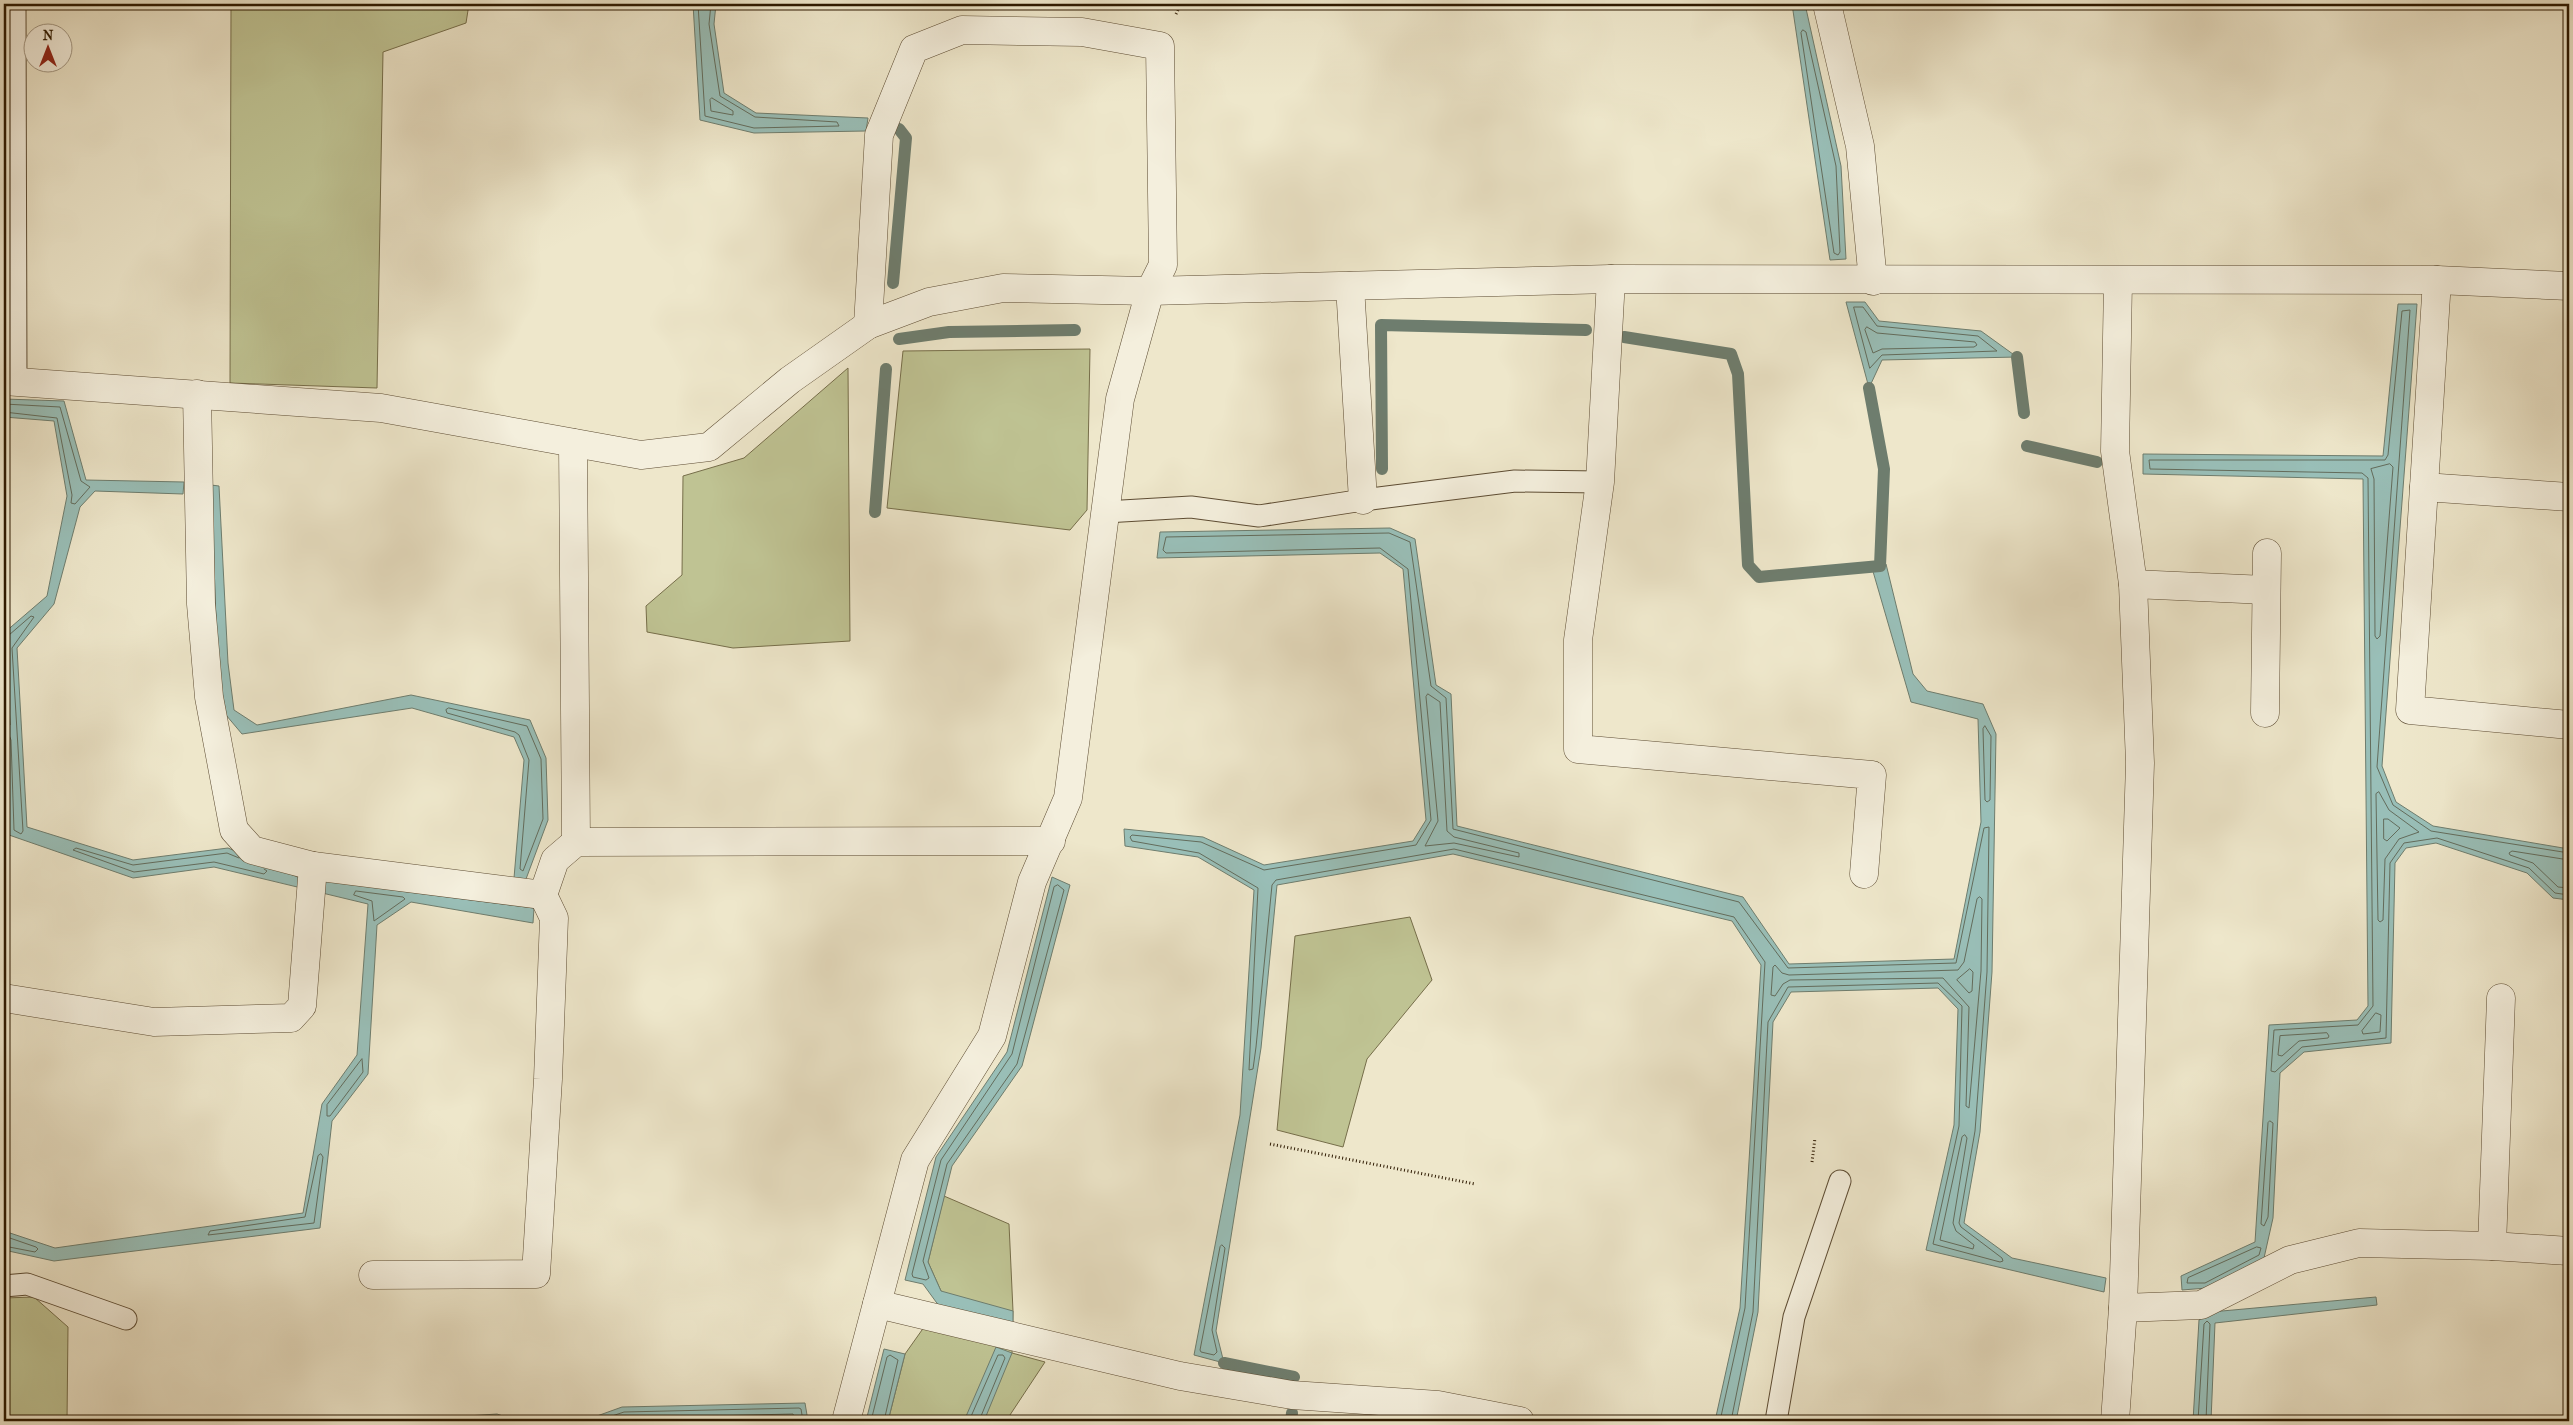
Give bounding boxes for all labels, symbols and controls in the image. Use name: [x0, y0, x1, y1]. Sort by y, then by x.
north arrow: [22, 22, 72, 72]
text: N: [43, 27, 54, 44]

